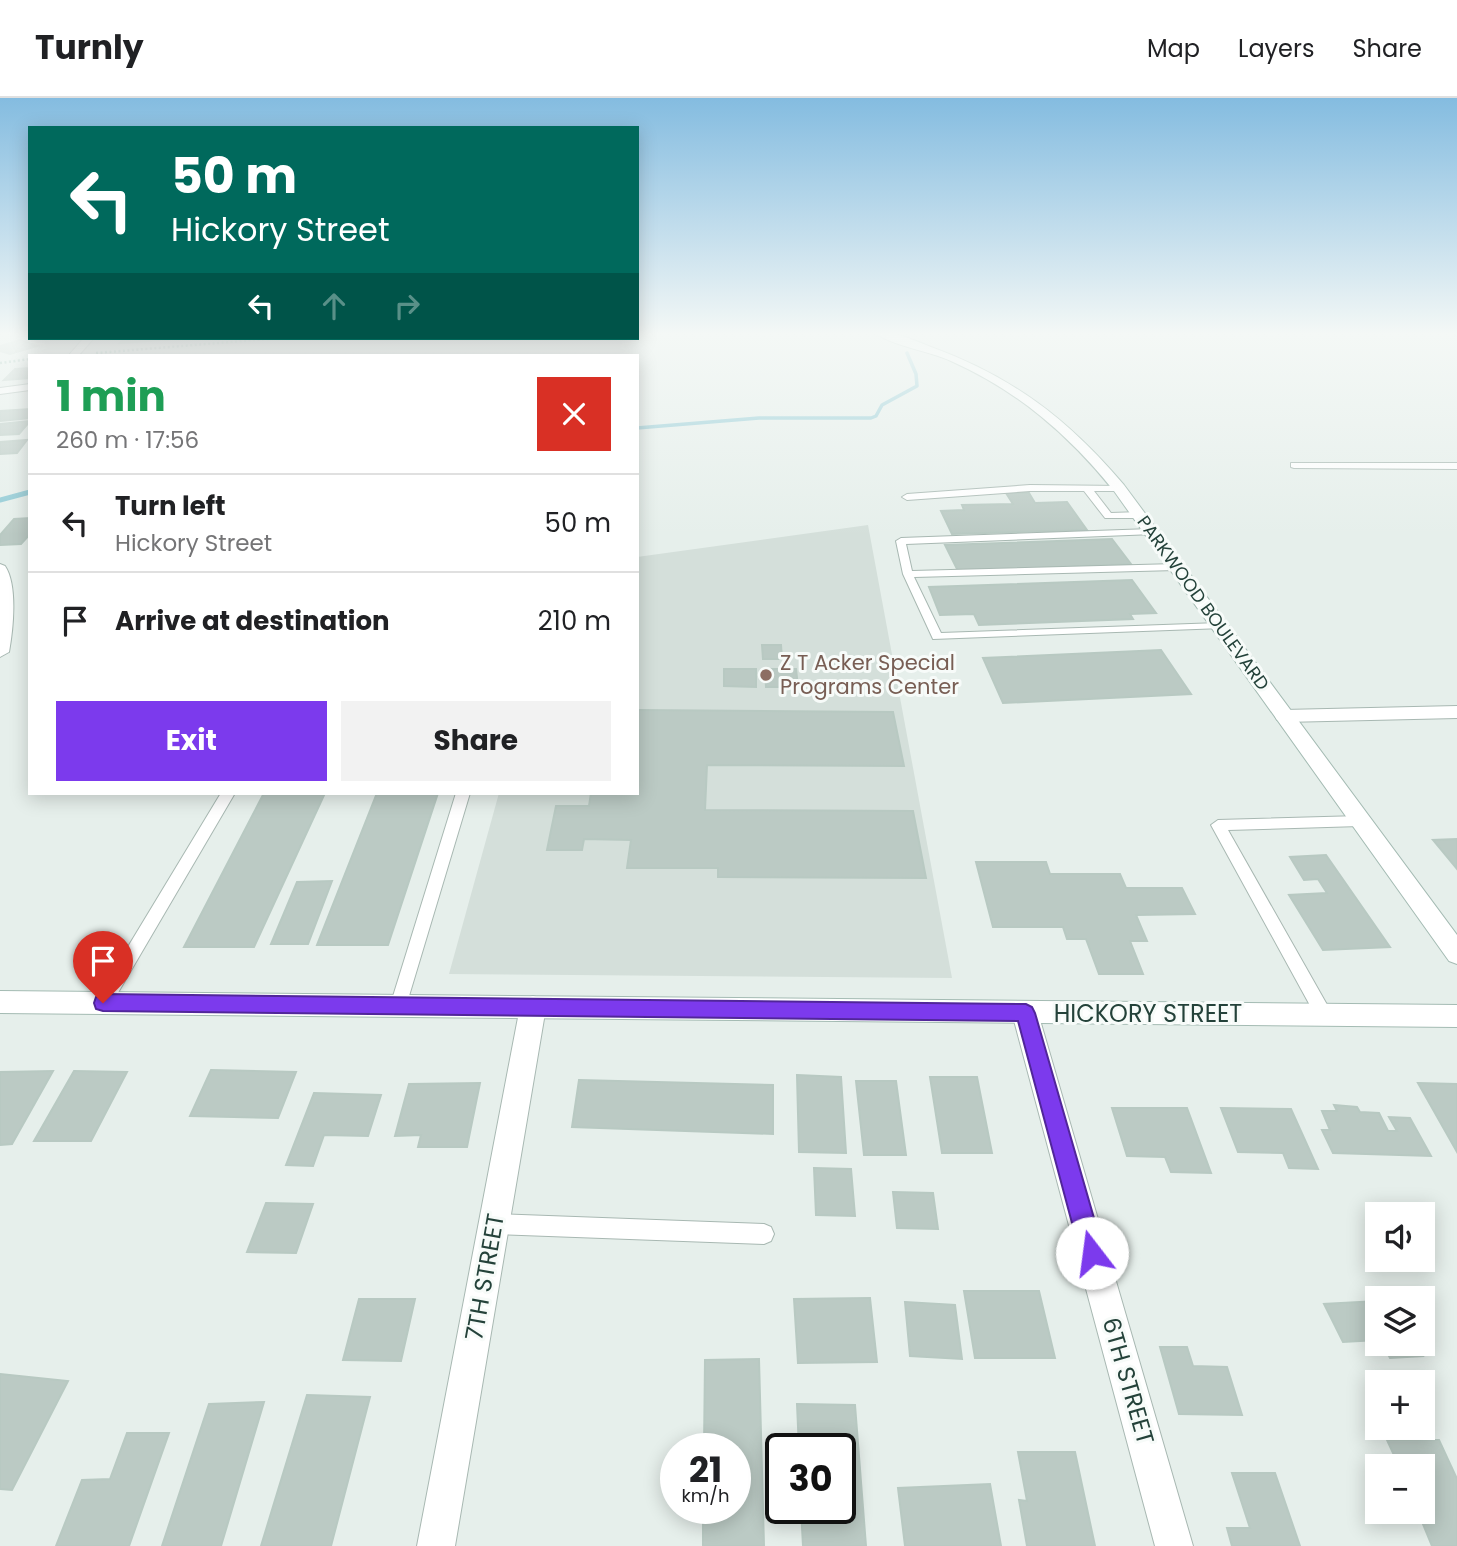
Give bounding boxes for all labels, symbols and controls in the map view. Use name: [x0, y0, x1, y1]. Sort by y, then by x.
text: Turnly: [35, 24, 144, 71]
text: Map: [1147, 32, 1200, 65]
text: Layers: [1238, 32, 1314, 65]
text: Share: [1352, 32, 1422, 65]
text: 50 m: [171, 142, 297, 210]
icon: left: [56, 154, 147, 245]
text: Hickory Street: [171, 207, 390, 252]
icon: left: [242, 287, 280, 325]
icon: ahead: [315, 287, 353, 325]
icon: right: [388, 287, 426, 325]
text: 1 min: [56, 367, 166, 426]
button: close: [537, 377, 611, 451]
text: 260 m · 17:56: [56, 424, 199, 456]
text: Turn left: [115, 488, 226, 524]
icon: left: [56, 504, 94, 542]
text: 50 m: [545, 505, 611, 541]
street label: PARKWOOD BOULEVARD: [1132, 510, 1275, 695]
text: Hickory Street: [115, 527, 272, 559]
icon: arrive: [56, 602, 94, 640]
text: Arrive at destination: [115, 603, 390, 639]
text: 210 m: [538, 603, 611, 639]
place label: Z T Acker Special Programs Center: [780, 648, 959, 701]
marker: Z T Acker Special Programs Center: [758, 667, 774, 683]
button: Exit: [56, 701, 327, 781]
button: Share: [341, 701, 611, 781]
pin: [73, 931, 133, 1003]
icon: arrive: [84, 942, 122, 980]
street label: HICKORY STREET: [1054, 997, 1242, 1030]
map controls: [1365, 1202, 1435, 1524]
button: sound: [1365, 1202, 1435, 1272]
street label: 7TH STREET: [457, 1211, 512, 1343]
position arrow: [1055, 1216, 1129, 1290]
button: layers: [1365, 1286, 1435, 1356]
street label: 6TH STREET: [1095, 1314, 1162, 1448]
button: +: [1365, 1370, 1435, 1440]
speed limit sign: 30: [765, 1433, 856, 1524]
text: 21: [689, 1445, 722, 1494]
button: −: [1365, 1454, 1435, 1524]
text: km/h: [682, 1483, 729, 1508]

